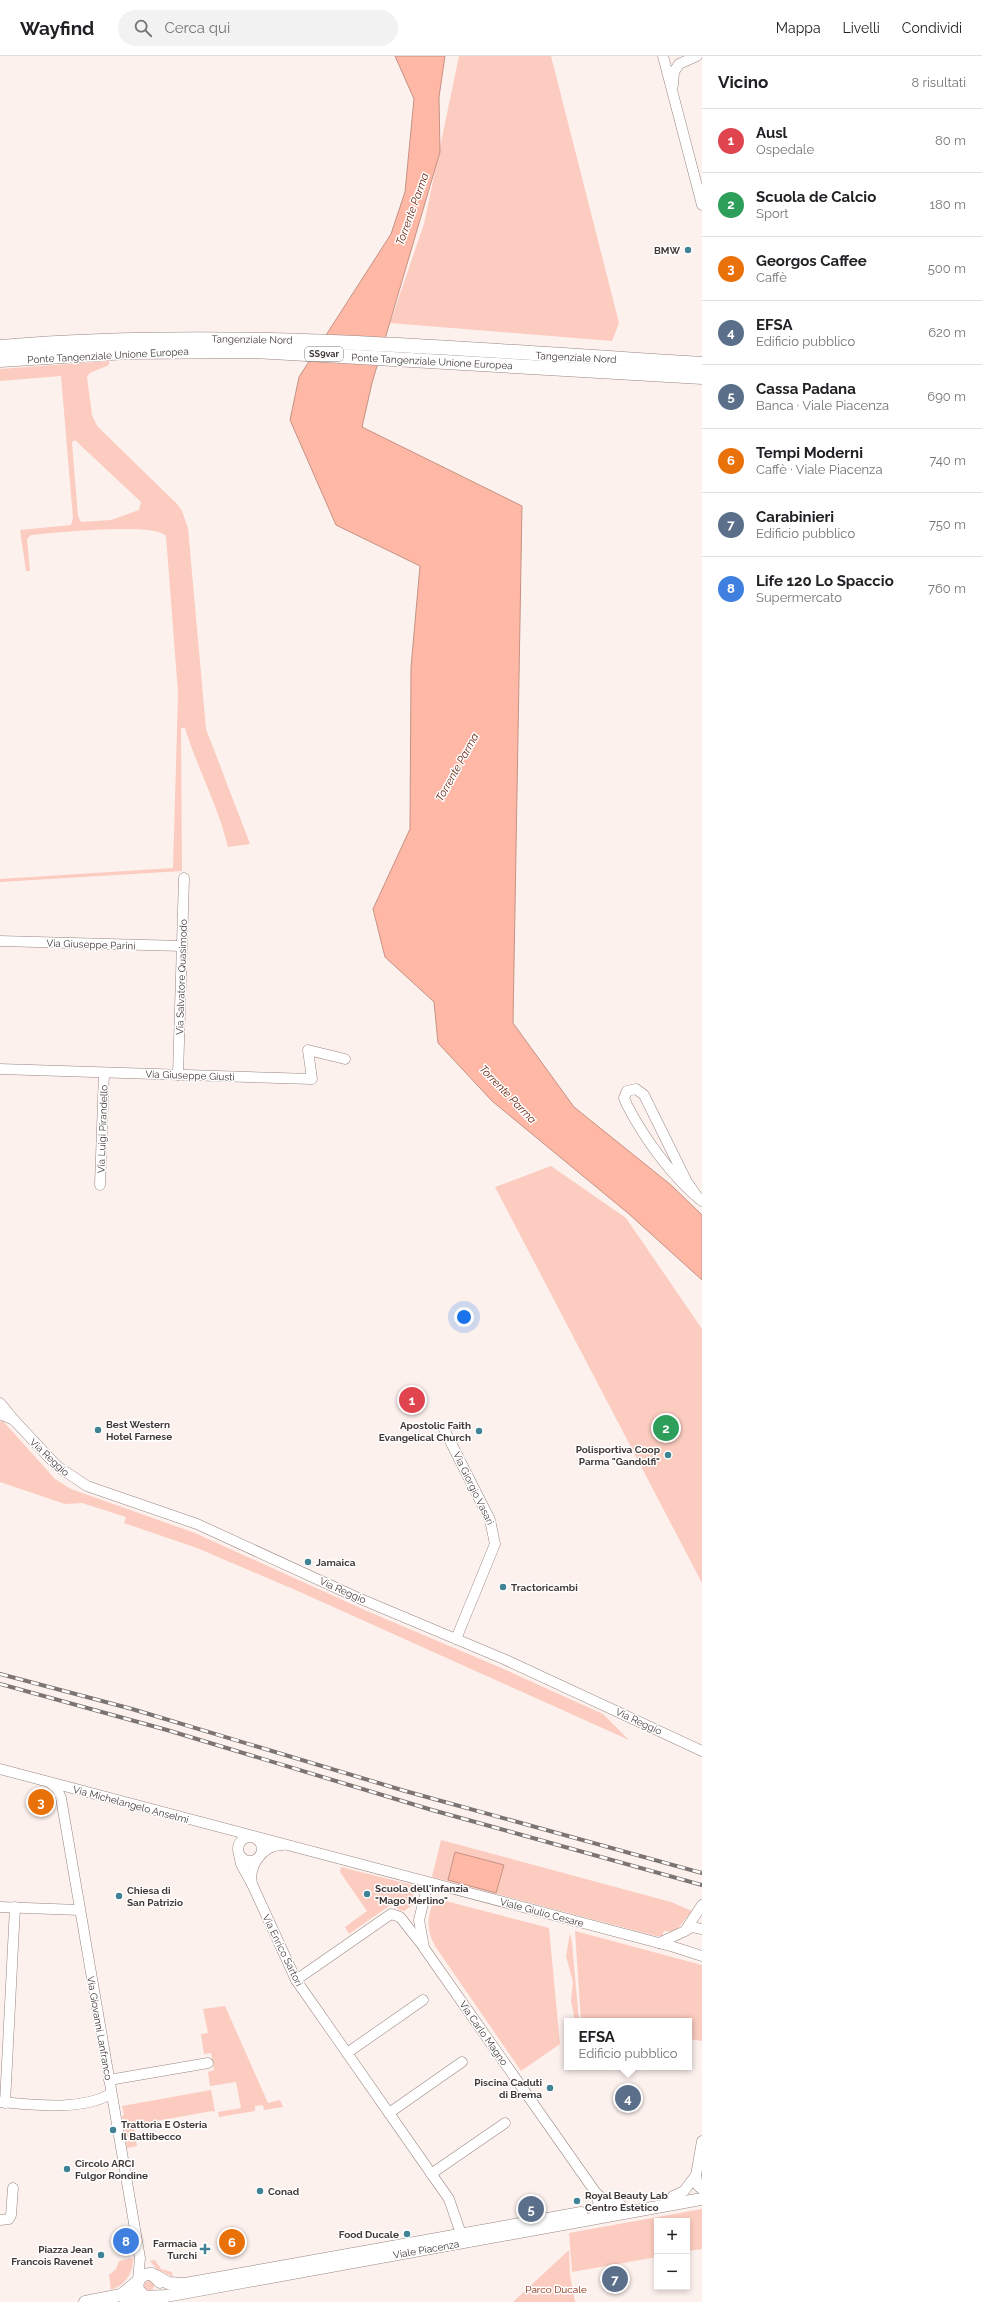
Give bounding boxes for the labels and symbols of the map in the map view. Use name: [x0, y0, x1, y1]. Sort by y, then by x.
water label: Torrente Parma: [393, 171, 432, 247]
place label: BMW: [654, 245, 680, 256]
marker: BMW: [683, 245, 693, 255]
street label: Tangenziale Nord: [211, 333, 293, 346]
street label: Ponte Tangenziale Unione Europea: [27, 346, 189, 365]
road number: SS9var: [305, 347, 343, 361]
street label: Tangenziale Nord: [535, 350, 617, 365]
street label: Ponte Tangenziale Unione Europea: [351, 352, 513, 371]
water label: Torrente Parma: [433, 730, 482, 804]
street label: Via Salvatore Quasimodo: [174, 919, 189, 1035]
street label: Via Giuseppe Parini: [46, 937, 136, 952]
water label: Torrente Parma: [477, 1062, 539, 1127]
street label: Via Giuseppe Giusti: [145, 1068, 235, 1083]
street label: Via Luigi Pirandello: [95, 1085, 110, 1173]
your location: [454, 1307, 474, 1327]
pin: 1: [399, 1385, 425, 1415]
pin: 2: [653, 1413, 679, 1443]
place label: Best Western Hotel Farnese: [106, 1419, 172, 1442]
place label: Apostolic Faith Evangelical Church: [379, 1420, 471, 1443]
marker: Best Western Hotel Farnese: [93, 1425, 103, 1435]
marker: Apostolic Faith Evangelical Church: [474, 1426, 484, 1436]
street label: Via Reggio: [28, 1436, 72, 1478]
place label: Polisportiva Coop Parma "Gandolfi": [576, 1444, 661, 1467]
street label: Via Giorgio Vasari: [451, 1450, 496, 1527]
marker: Polisportiva Coop Parma "Gandolfi": [663, 1450, 673, 1460]
marker: Jamaica: [303, 1557, 313, 1567]
place label: Jamaica: [316, 1557, 356, 1568]
street label: Via Reggio: [318, 1575, 368, 1606]
marker: Tractoricambi: [498, 1582, 508, 1592]
place label: Tractoricambi: [511, 1582, 578, 1593]
street label: Via Reggio: [614, 1706, 664, 1737]
street label: Via Michelangelo Anselmi: [72, 1784, 190, 1825]
pin: 3: [28, 1787, 54, 1817]
place label: Scuola dell'infanzia "Mago Merlino": [375, 1883, 469, 1906]
place label: Chiesa di San Patrizio: [127, 1885, 183, 1908]
marker: Scuola dell'infanzia "Mago Merlino": [362, 1889, 372, 1899]
marker: Chiesa di San Patrizio: [114, 1891, 124, 1901]
street label: Viale Giulio Cesare: [499, 1896, 585, 1929]
street label: Via Enrico Sartori: [260, 1913, 305, 1988]
street label: Via Giovanni Lanfranco: [85, 1975, 114, 2081]
street label: Via Carlo Magno: [457, 1999, 510, 2068]
place label: Piscina Caduti di Brema: [474, 2077, 542, 2100]
marker: Piscina Caduti di Brema: [545, 2083, 555, 2093]
pin: 4: [615, 2083, 641, 2113]
place label: Trattoria E Osteria Il Battibecco: [121, 2119, 207, 2142]
marker: Trattoria E Osteria Il Battibecco: [108, 2125, 118, 2135]
place label: Circolo ARCI Fulgor Rondine: [75, 2158, 148, 2181]
marker: Circolo ARCI Fulgor Rondine: [62, 2164, 72, 2174]
marker: Conad: [255, 2186, 265, 2196]
place label: Conad: [268, 2186, 300, 2197]
place label: Royal Beauty Lab Centro Estetico: [585, 2190, 668, 2213]
pin: 5: [518, 2194, 544, 2224]
marker: Royal Beauty Lab Centro Estetico: [572, 2196, 582, 2206]
pin: 8: [113, 2226, 139, 2256]
pin: 6: [219, 2227, 245, 2257]
place label: Food Ducale: [339, 2229, 399, 2240]
marker: Food Ducale: [402, 2229, 412, 2239]
place label: Farmacia Turchi: [153, 2238, 197, 2261]
street label: Viale Piacenza: [392, 2238, 460, 2261]
place label: Piazza Jean Francois Ravenet: [11, 2244, 93, 2267]
marker: Farmacia Turchi: [200, 2244, 210, 2254]
marker: Piazza Jean Francois Ravenet: [96, 2250, 106, 2260]
pin: 7: [602, 2264, 628, 2294]
park label: Parco Ducale: [525, 2284, 587, 2295]

